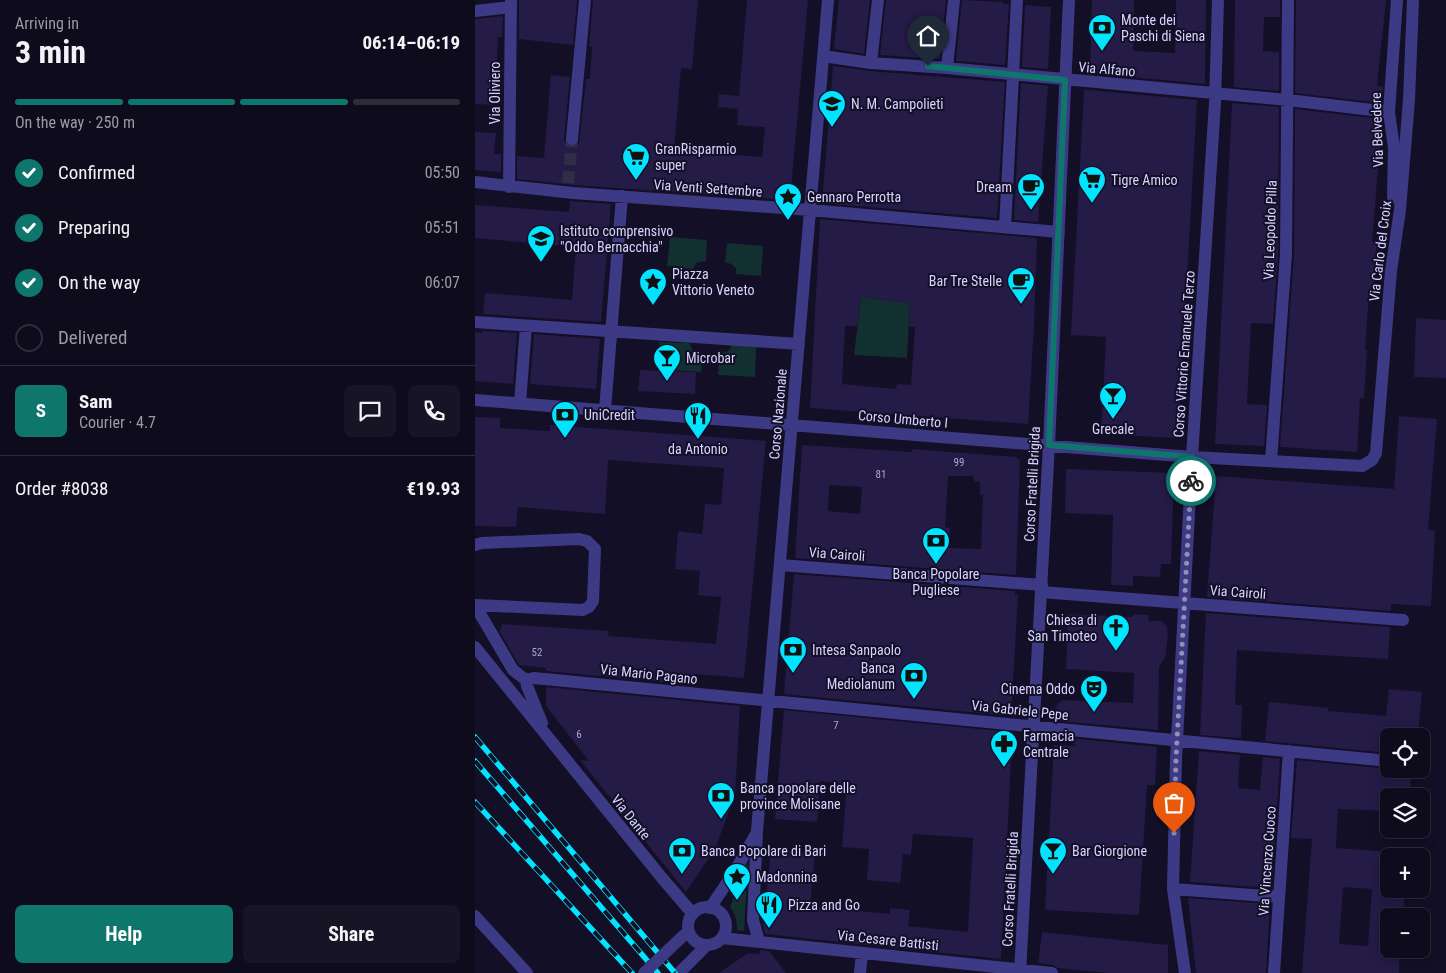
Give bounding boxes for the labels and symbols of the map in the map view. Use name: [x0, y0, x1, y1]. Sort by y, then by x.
place label: Monte dei Paschi di Siena: [1121, 12, 1205, 44]
bank icon: Monte dei Paschi di Siena: [1087, 13, 1117, 52]
pin: [907, 15, 949, 66]
street label: Via Alfano: [1078, 59, 1136, 79]
street label: Via Oliviero: [487, 62, 503, 124]
school or university icon: N. M. Campolieti: [817, 89, 847, 128]
street label: Via Belvedere: [1368, 92, 1386, 168]
place label: N. M. Campolieti: [851, 96, 944, 112]
place label: GranRisparmio super: [655, 141, 736, 173]
supermarket icon: GranRisparmio super: [621, 142, 651, 181]
supermarket icon: Tigre Amico: [1077, 165, 1107, 204]
cafe icon: Dream: [1016, 172, 1046, 211]
place label: Tigre Amico: [1111, 172, 1178, 188]
street label: Via Venti Settembre: [653, 176, 763, 200]
place label: Dream: [976, 179, 1012, 195]
street label: Via Leopoldo Pilla: [1260, 180, 1280, 280]
place icon: Gennaro Perrotta: [773, 182, 803, 221]
place label: Gennaro Perrotta: [807, 189, 901, 205]
street label: Via Carlo del Croix: [1366, 200, 1394, 302]
place label: Istituto comprensivo "Oddo Bernacchia": [560, 223, 673, 255]
school or university icon: Istituto comprensivo "Oddo Bernacchia": [526, 224, 556, 263]
place label: Piazza Vittorio Veneto: [672, 266, 754, 298]
cafe icon: Bar Tre Stelle: [1006, 266, 1036, 305]
place icon: Piazza Vittorio Veneto: [638, 267, 668, 306]
street label: Corso Vittorio Emanuele Terzo: [1170, 270, 1198, 438]
place label: Bar Tre Stelle: [929, 273, 1002, 289]
bar icon: Microbar: [652, 343, 682, 382]
place label: Microbar: [686, 350, 735, 366]
street label: Corso Nazionale: [766, 368, 790, 460]
bar icon: Grecale: [1098, 381, 1128, 420]
bank icon: UniCredit: [550, 400, 580, 439]
restaurant icon: da Antonio: [683, 401, 713, 440]
place label: UniCredit: [584, 407, 635, 423]
street label: Corso Umberto I: [857, 407, 949, 431]
place label: Grecale: [1092, 421, 1134, 437]
street label: Corso Fratelli Brigida: [1021, 426, 1043, 542]
place label: da Antonio: [668, 441, 728, 457]
house number: 99: [954, 456, 964, 469]
courier: [1166, 456, 1216, 506]
house number: 81: [876, 468, 886, 481]
bank icon: Banca Popolare Pugliese: [921, 526, 951, 565]
street label: Via Cairoli: [808, 544, 866, 564]
place label: Banca Popolare Pugliese: [893, 566, 980, 598]
street label: Via Cairoli: [1209, 582, 1267, 602]
place label: Chiesa di San Timoteo: [1028, 612, 1097, 644]
church icon: Chiesa di San Timoteo: [1101, 613, 1131, 652]
bank icon: Intesa Sanpaolo: [778, 635, 808, 674]
place label: Intesa Sanpaolo: [812, 642, 901, 658]
house number: 52: [532, 646, 542, 659]
place label: Banca Mediolanum: [827, 660, 895, 692]
street label: Via Mario Pagano: [600, 661, 698, 687]
bank icon: Banca Mediolanum: [899, 661, 929, 700]
theatre icon: Cinema Oddo: [1079, 674, 1109, 713]
place label: Cinema Oddo: [1001, 681, 1075, 697]
street label: Via Gabriele Pepe: [971, 697, 1070, 723]
house number: 7: [833, 719, 839, 732]
house number: 6: [576, 728, 582, 741]
place label: Farmacia Centrale: [1023, 728, 1074, 760]
pharmacy icon: Farmacia Centrale: [989, 729, 1019, 768]
place label: Banca popolare delle province Molisane: [740, 780, 856, 812]
bank icon: Banca popolare delle province Molisane: [706, 781, 736, 820]
pin: [1153, 782, 1195, 833]
street label: Via Dante: [608, 791, 654, 843]
street label: Via Vincenzo Cuoco: [1255, 806, 1279, 916]
street label: Corso Fratelli Brigida: [999, 831, 1021, 947]
bank icon: Banca Popolare di Bari: [667, 836, 697, 875]
bar icon: Bar Giorgione: [1038, 836, 1068, 875]
place label: Banca Popolare di Bari: [701, 843, 826, 859]
place label: Bar Giorgione: [1072, 843, 1147, 859]
place icon: Madonnina: [722, 862, 752, 901]
place label: Madonnina: [756, 869, 818, 885]
restaurant icon: Pizza and Go: [754, 890, 784, 929]
place label: Pizza and Go: [788, 897, 860, 913]
street label: Via Cesare Battisti: [836, 927, 940, 953]

